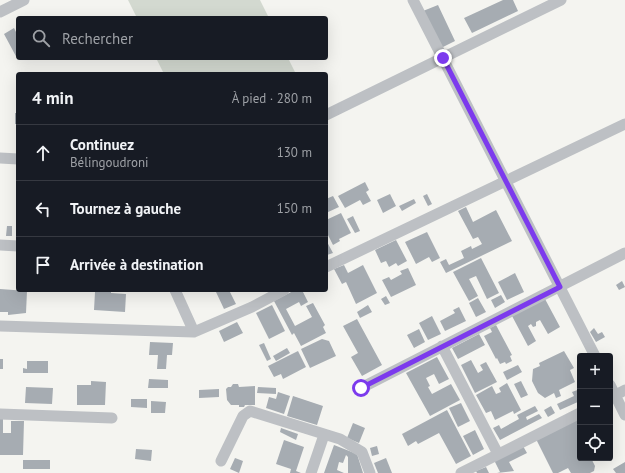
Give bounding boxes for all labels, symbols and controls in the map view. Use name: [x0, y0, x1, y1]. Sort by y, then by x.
search box: [16, 16, 328, 60]
icon: search: [30, 27, 52, 49]
text: Rechercher: [62, 29, 133, 48]
route end: [434, 49, 452, 67]
text: 4 min: [32, 87, 73, 109]
text: À pied · 280 m: [232, 90, 312, 107]
text: Continuez: [70, 135, 134, 154]
icon: ahead: [32, 142, 54, 164]
text: 130 m: [277, 144, 312, 161]
text: Bélingoudroni: [70, 154, 149, 171]
icon: left: [32, 198, 54, 220]
text: Tournez à gauche: [70, 199, 181, 218]
text: 150 m: [277, 200, 312, 217]
icon: arrive: [32, 254, 54, 276]
text: Arrivée à destination: [70, 255, 203, 274]
map controls: [577, 353, 613, 461]
button: +: [577, 353, 613, 389]
route start: [352, 379, 370, 397]
button: −: [577, 389, 613, 425]
button: locate: [577, 425, 613, 461]

